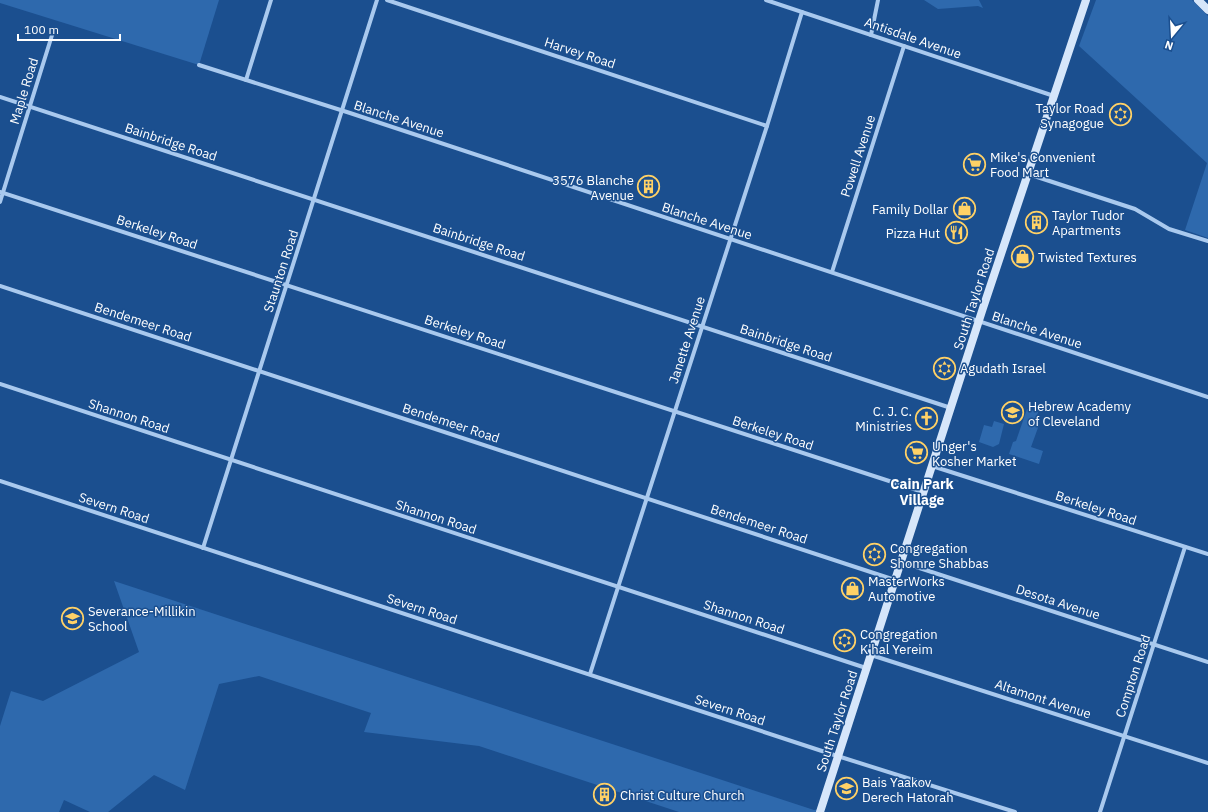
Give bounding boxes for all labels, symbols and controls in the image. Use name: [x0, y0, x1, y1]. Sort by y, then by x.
street label: Antisdale Avenue: [862, 13, 964, 63]
scale bar: [18, 16, 120, 42]
north arrow: [1152, 16, 1192, 56]
text: 100 m: [24, 22, 59, 37]
street label: Harvey Road: [542, 34, 618, 72]
text: N: [1163, 38, 1175, 53]
street label: Maple Road: [6, 56, 42, 126]
street label: Blanche Avenue: [352, 96, 446, 142]
place label: Taylor Road Synagogue: [1036, 100, 1104, 132]
synagogue icon: Taylor Road Synagogue: [1107, 102, 1133, 128]
street label: Powell Avenue: [837, 113, 879, 199]
street label: Bainbridge Road: [123, 119, 219, 165]
place label: Mike's Convenient Food Mart: [990, 149, 1096, 181]
supermarket icon: Mike's Convenient Food Mart: [962, 151, 988, 177]
place label: 3576 Blanche Avenue: [552, 172, 634, 204]
building icon: 3576 Blanche Avenue: [636, 174, 662, 200]
shop icon: Family Dollar: [951, 196, 977, 222]
street label: Blanche Avenue: [660, 198, 754, 244]
place label: Family Dollar: [872, 201, 948, 218]
place label: Taylor Tudor Apartments: [1052, 207, 1125, 239]
building icon: Taylor Tudor Apartments: [1023, 209, 1049, 235]
street label: Berkeley Road: [114, 211, 200, 253]
street label: Bainbridge Road: [431, 219, 527, 265]
restaurant icon: Pizza Hut: [943, 220, 969, 246]
place label: Pizza Hut: [886, 225, 940, 242]
street label: Staunton Road: [260, 227, 302, 315]
shop icon: Twisted Textures: [1010, 244, 1036, 270]
street label: South Taylor Road: [950, 246, 998, 352]
place label: Twisted Textures: [1038, 249, 1137, 266]
street label: Janette Avenue: [665, 294, 709, 386]
street label: Bendemeer Road: [92, 298, 194, 346]
street label: Blanche Avenue: [990, 307, 1084, 353]
street label: Berkeley Road: [422, 311, 508, 353]
street label: Bainbridge Road: [738, 320, 834, 366]
synagogue icon: Agudath Israel: [931, 355, 957, 381]
place label: Agudath Israel: [960, 360, 1046, 377]
street label: Shannon Road: [86, 395, 172, 437]
place label: Hebrew Academy of Cleveland: [1028, 398, 1131, 430]
street label: Bendemeer Road: [400, 399, 502, 447]
school or university icon: Hebrew Academy of Cleveland: [1000, 400, 1026, 426]
place label: C. J. C. Ministries: [855, 403, 912, 435]
church icon: C. J. C. Ministries: [914, 405, 940, 431]
street label: Berkeley Road: [730, 412, 816, 454]
place label: Unger's Kosher Market: [932, 438, 1017, 470]
supermarket icon: Unger's Kosher Market: [903, 440, 929, 466]
district label: Cain Park Village: [890, 475, 955, 509]
street label: Berkeley Road: [1053, 487, 1139, 529]
street label: Severn Road: [77, 489, 151, 527]
street label: Shannon Road: [393, 496, 479, 538]
street label: Bendemeer Road: [708, 500, 810, 548]
place label: Congregation Shomre Shabbas: [890, 540, 989, 572]
synagogue icon: Congregation Shomre Shabbas: [862, 542, 888, 568]
place label: MasterWorks Automotive: [868, 573, 945, 605]
shop icon: MasterWorks Automotive: [839, 575, 865, 601]
street label: Desota Avenue: [1014, 580, 1102, 624]
street label: Severn Road: [385, 590, 459, 628]
street label: Shannon Road: [701, 596, 787, 638]
place label: Severance-Millikin School: [88, 603, 196, 635]
school or university icon: Severance-Millikin School: [59, 605, 85, 631]
place label: Congregation K'hal Yereim: [860, 626, 938, 658]
synagogue icon: Congregation K'hal Yereim: [832, 628, 858, 654]
street label: Compton Road: [1112, 632, 1154, 720]
street label: South Taylor Road: [813, 668, 861, 774]
street label: Altamont Avenue: [993, 675, 1093, 723]
street label: Severn Road: [693, 691, 767, 729]
place label: Bais Yaakov Derech Hatorah: [862, 774, 954, 806]
school or university icon: Bais Yaakov Derech Hatorah: [834, 776, 860, 802]
building icon: Christ Culture Church: [591, 782, 617, 808]
place label: Christ Culture Church: [620, 787, 745, 804]

